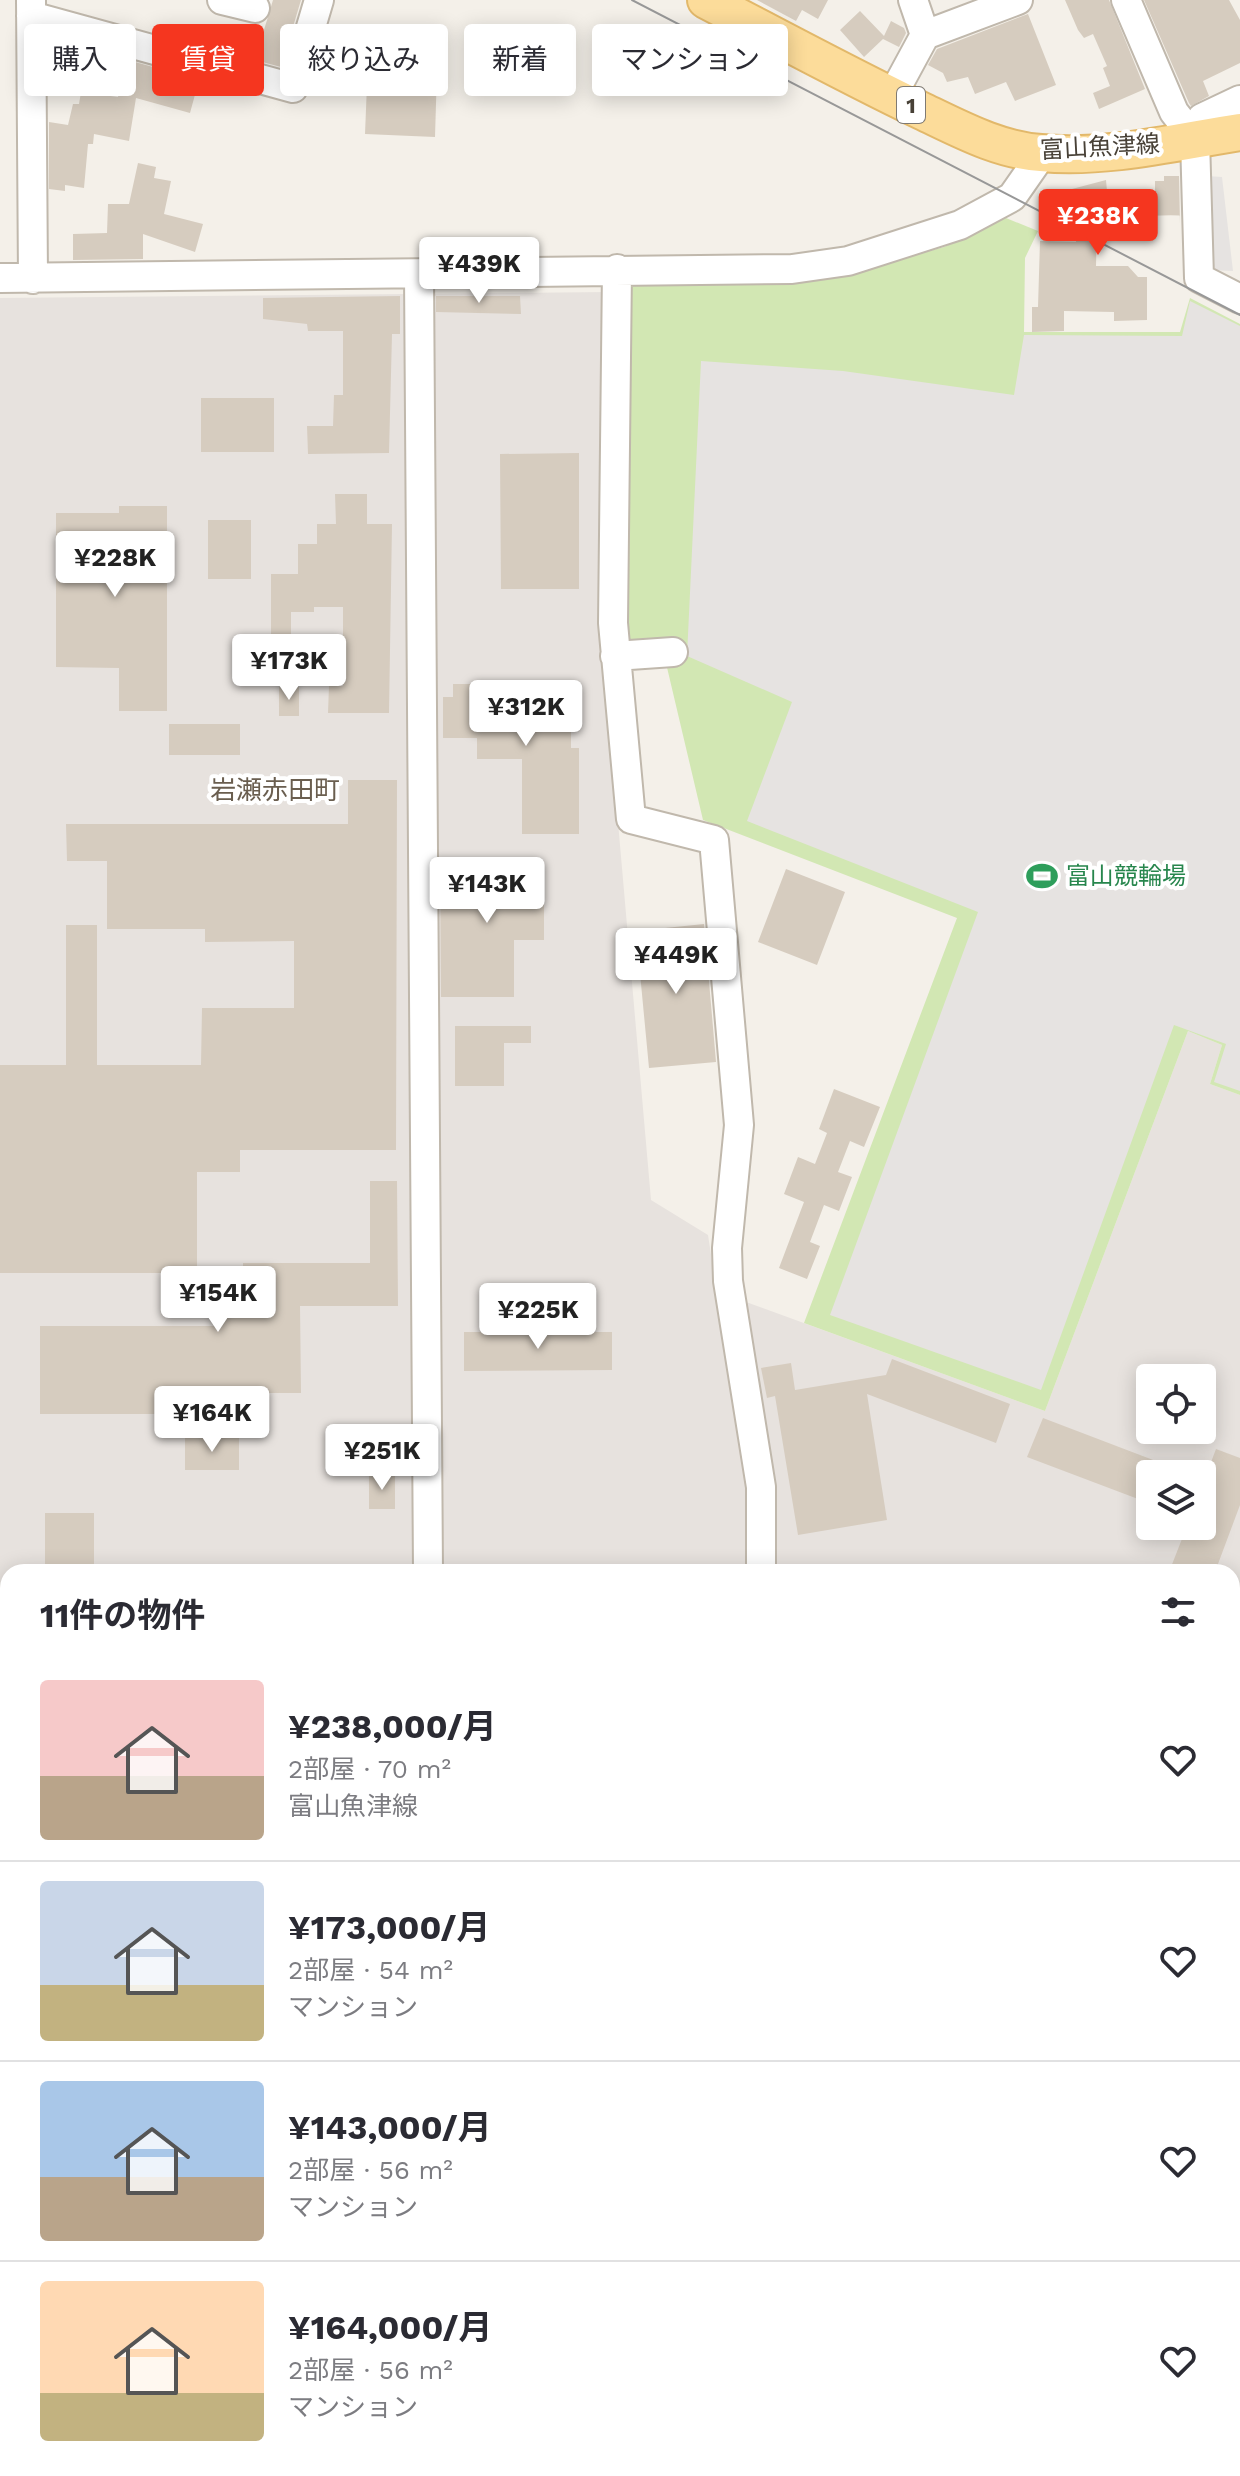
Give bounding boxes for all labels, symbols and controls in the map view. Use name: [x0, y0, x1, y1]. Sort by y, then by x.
chip: 購入: [24, 24, 136, 96]
chip: 賃貸: [152, 24, 264, 96]
chip: 絞り込み: [280, 24, 448, 96]
chip: 新着: [464, 24, 576, 96]
chip: マンション: [592, 24, 788, 96]
road number: 1: [897, 87, 925, 123]
street label: 富山魚津線: [1039, 130, 1161, 164]
pin: ¥238K: [1042, 189, 1154, 257]
text: ¥238K: [1057, 200, 1139, 230]
pin: ¥439K: [423, 237, 535, 305]
text: ¥439K: [437, 248, 521, 278]
pin: ¥228K: [59, 531, 171, 599]
text: ¥228K: [74, 542, 156, 572]
pin: ¥173K: [233, 634, 345, 702]
text: ¥173K: [250, 645, 328, 675]
pin: ¥312K: [470, 680, 582, 748]
text: ¥312K: [487, 691, 565, 721]
district label: 岩瀬赤田町: [210, 775, 340, 805]
pin: ¥143K: [431, 857, 543, 925]
sports icon: 富山競輪場: [1025, 859, 1059, 893]
place label: 富山競輪場: [1066, 862, 1186, 890]
text: ¥143K: [448, 868, 526, 898]
pin: ¥449K: [620, 928, 732, 996]
text: ¥449K: [634, 939, 718, 969]
pin: ¥154K: [162, 1266, 274, 1334]
text: ¥154K: [179, 1277, 257, 1307]
pin: ¥225K: [482, 1283, 594, 1351]
text: ¥225K: [497, 1294, 579, 1324]
map controls: [1136, 1364, 1216, 1540]
button: locate: [1136, 1364, 1216, 1444]
pin: ¥164K: [156, 1386, 268, 1454]
text: ¥164K: [172, 1397, 252, 1427]
pin: ¥251K: [326, 1424, 438, 1492]
text: ¥251K: [343, 1435, 421, 1465]
button: layers: [1136, 1460, 1216, 1540]
icon: filters: [1156, 1590, 1200, 1634]
text: 11件の物件: [40, 1595, 205, 1635]
text: ¥238,000/月: [288, 1706, 497, 1746]
icon: home: [104, 1712, 200, 1808]
icon: heart: [1156, 1738, 1200, 1782]
text: 2部屋 · 70 m²: [288, 1754, 451, 1784]
text: 富山魚津線: [288, 1791, 418, 1821]
text: ¥173,000/月: [288, 1907, 490, 1947]
icon: home: [104, 1913, 200, 2009]
icon: heart: [1156, 1939, 1200, 1983]
text: 2部屋 · 54 m²: [288, 1955, 453, 1985]
text: マンション: [288, 1992, 418, 2022]
text: ¥143,000/月: [288, 2107, 492, 2147]
icon: home: [104, 2113, 200, 2209]
icon: heart: [1156, 2139, 1200, 2183]
text: 2部屋 · 56 m²: [288, 2155, 453, 2185]
text: マンション: [288, 2192, 418, 2222]
text: ¥164,000/月: [288, 2307, 492, 2347]
icon: home: [104, 2313, 200, 2409]
icon: heart: [1156, 2339, 1200, 2383]
text: 2部屋 · 56 m²: [288, 2355, 453, 2385]
text: マンション: [288, 2392, 418, 2422]

